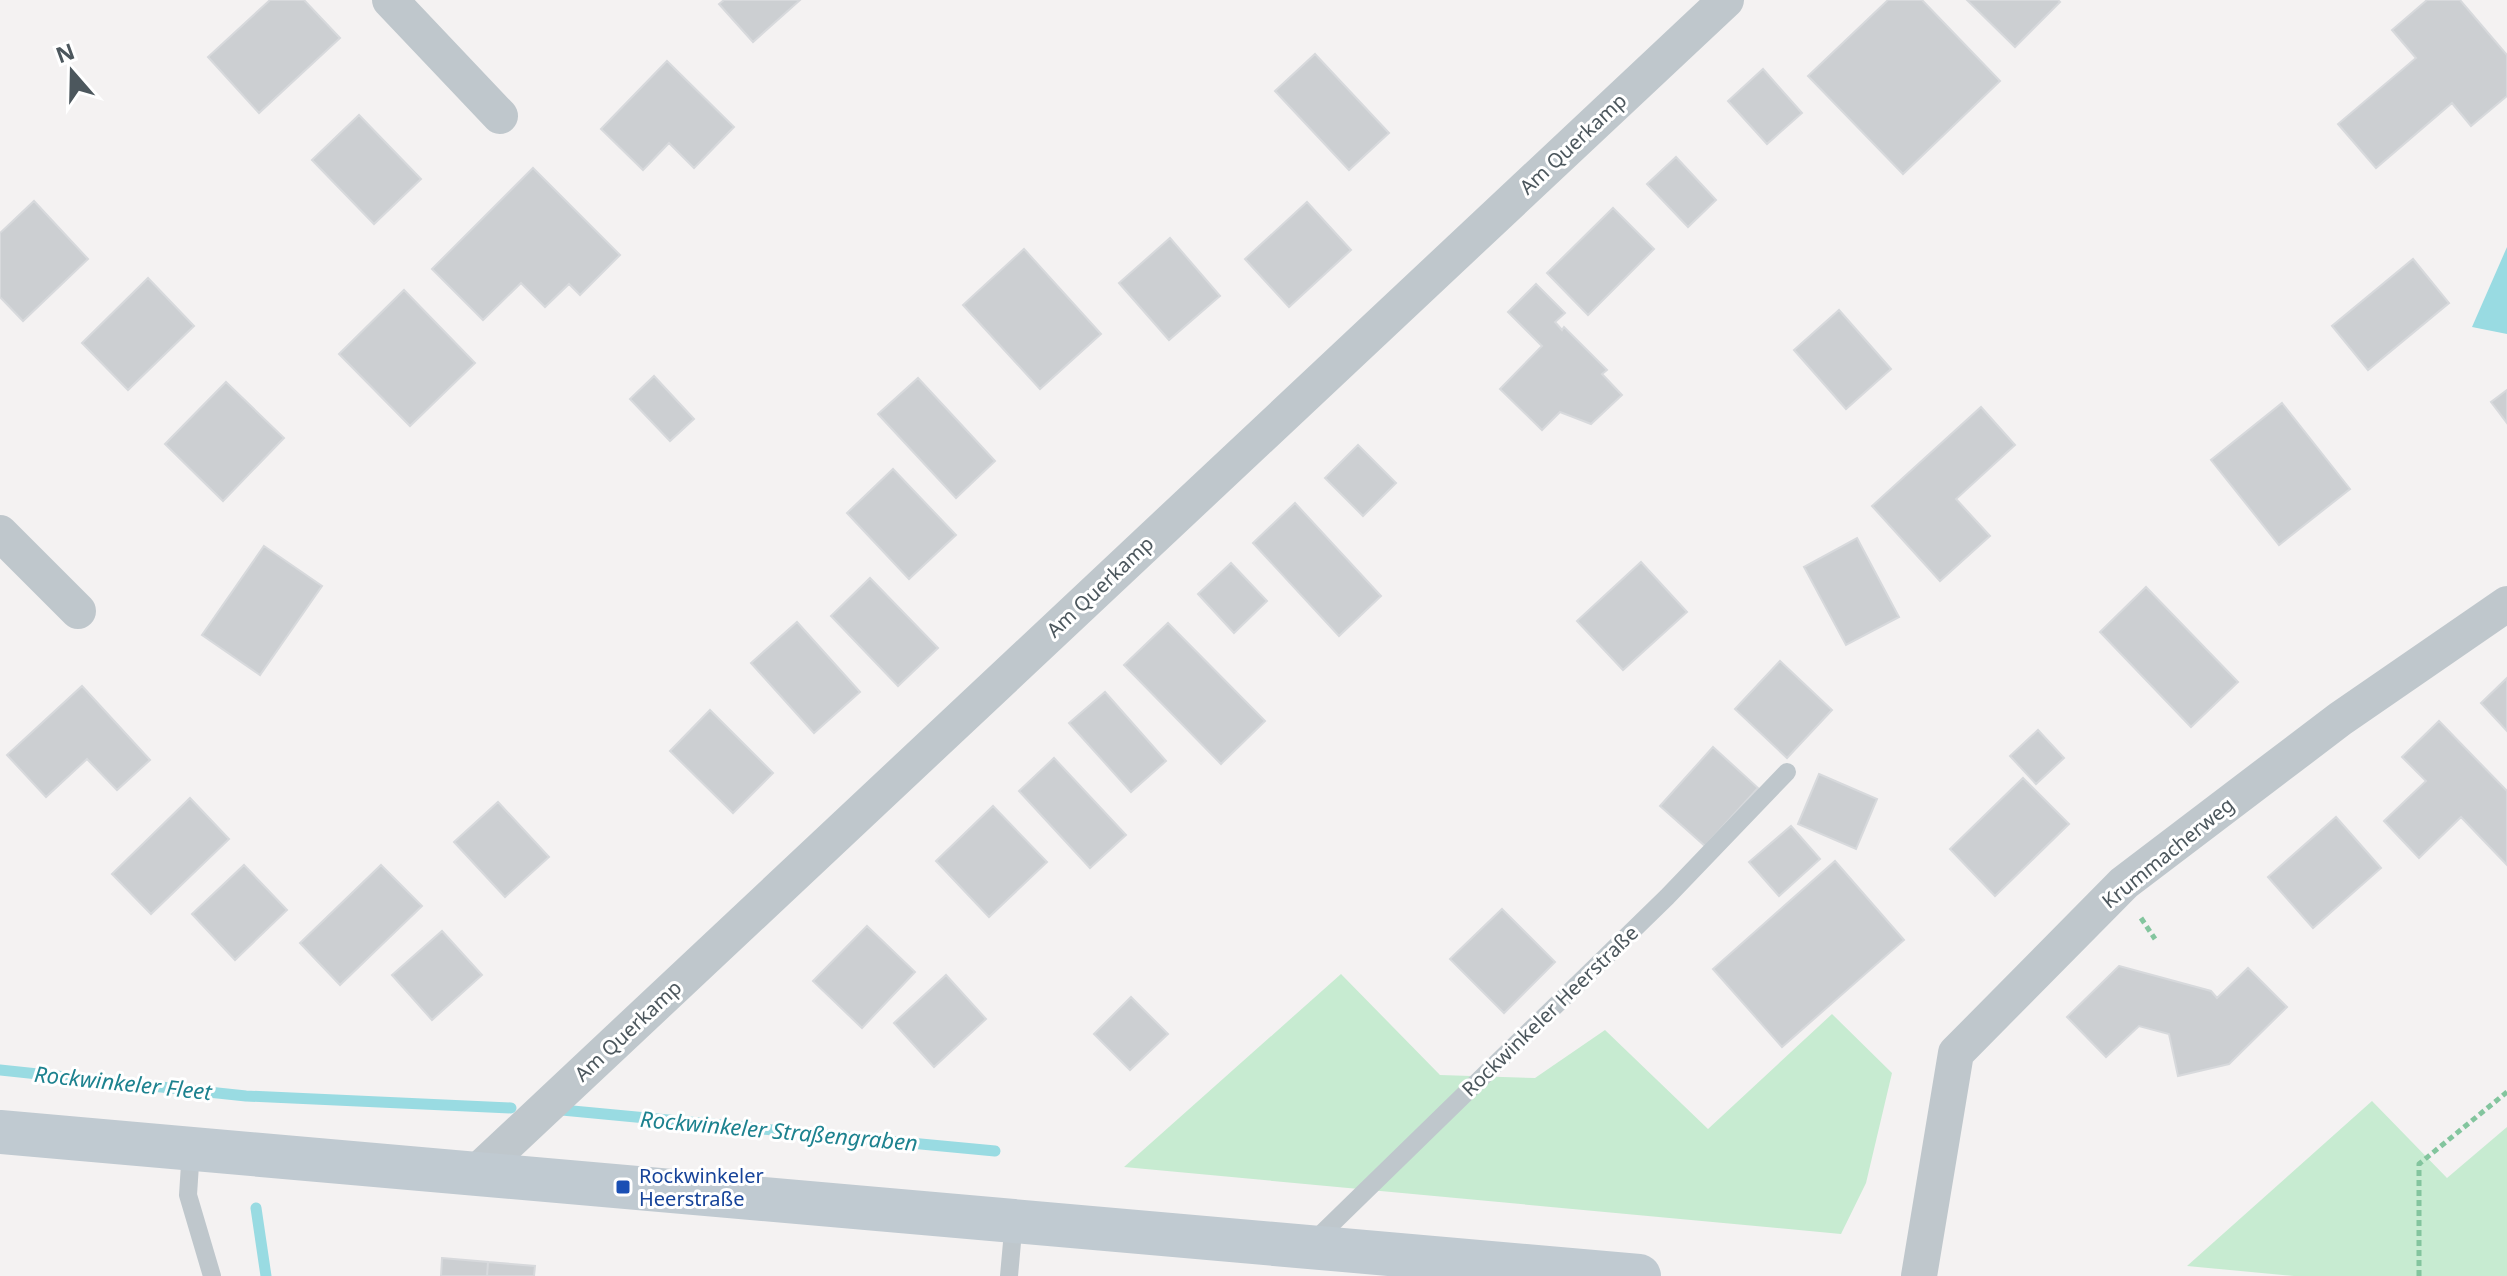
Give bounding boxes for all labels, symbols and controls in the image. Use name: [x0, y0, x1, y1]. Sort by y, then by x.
north arrow: [32, 32, 112, 112]
text: N: [51, 35, 78, 69]
street label: Am Querkamp: [1513, 87, 1632, 200]
street label: Am Querkamp: [1040, 530, 1159, 643]
street label: Krummacherweg: [2096, 791, 2239, 914]
street label: Rockwinkeler Heerstraße: [1456, 919, 1644, 1102]
street label: Am Querkamp: [568, 974, 687, 1087]
water label: Rockwinkeler Fleet: [33, 1058, 215, 1106]
water label: Rockwinkeler Straßengraben: [639, 1103, 919, 1157]
place label: Rockwinkeler Heerstraße: [639, 1162, 764, 1212]
marker: Rockwinkeler Heerstraße: [614, 1178, 632, 1196]

